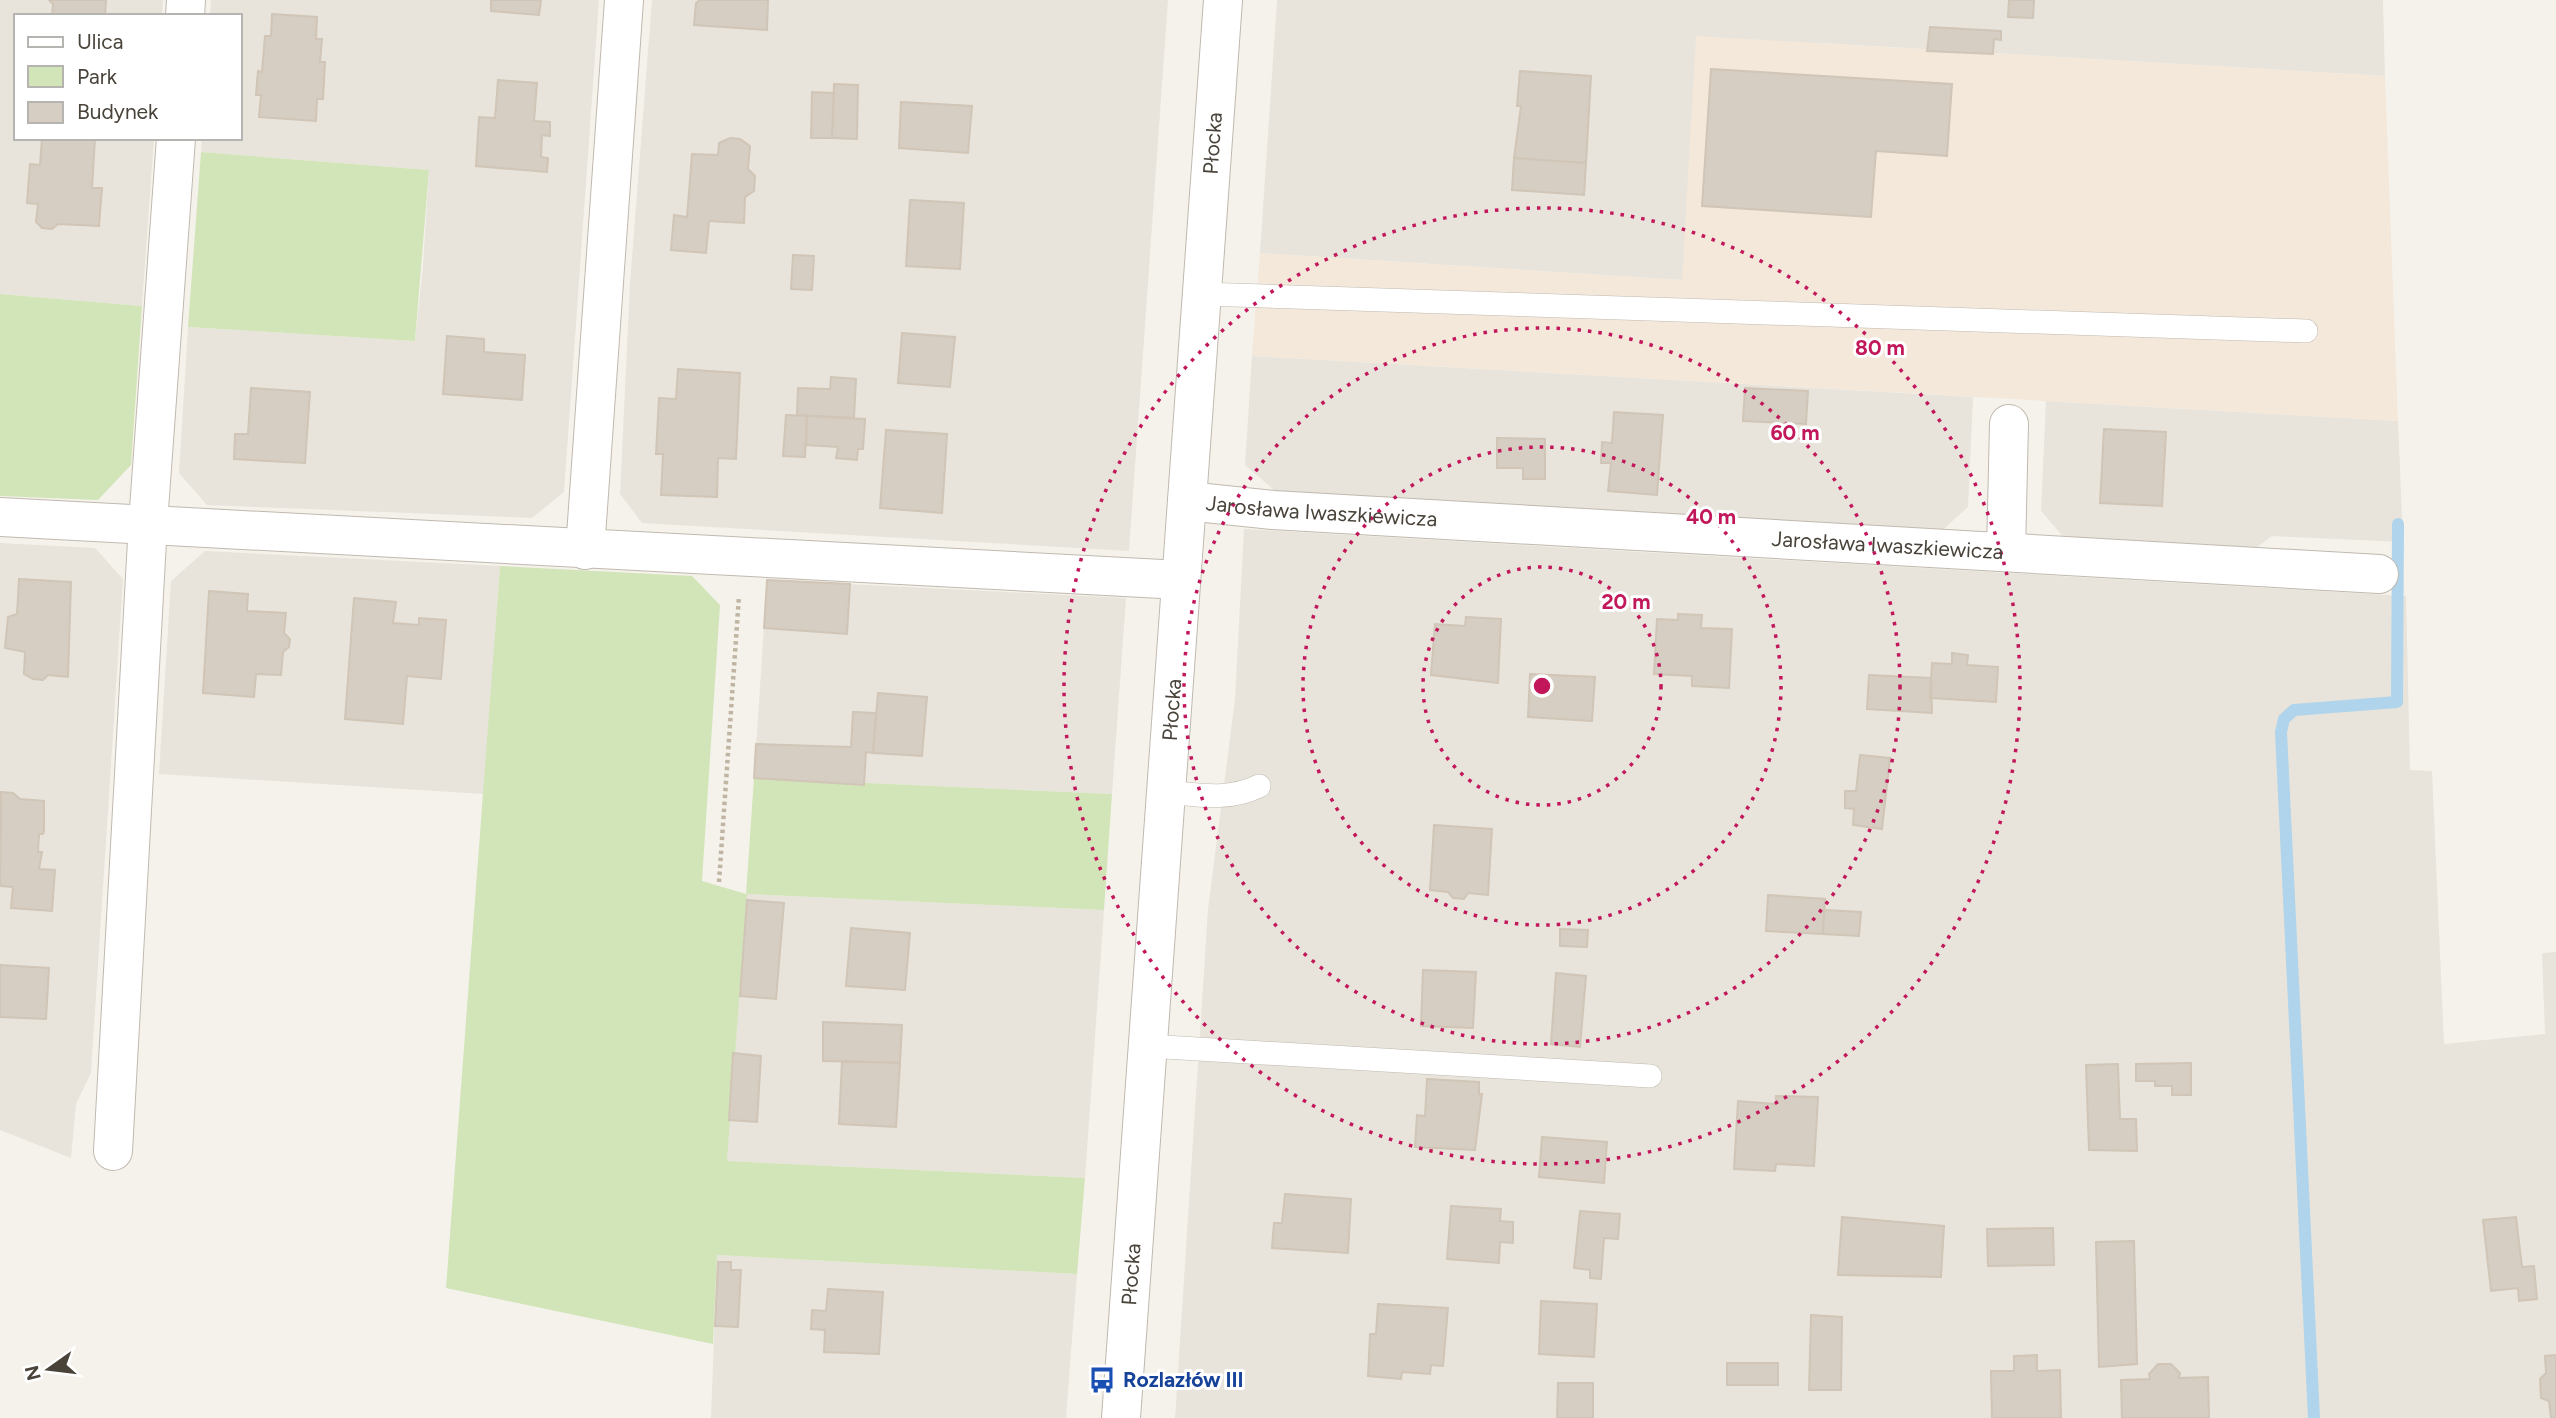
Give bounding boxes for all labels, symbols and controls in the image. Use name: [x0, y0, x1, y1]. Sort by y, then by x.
legend: [14, 14, 242, 140]
text: Ulica: [77, 29, 123, 54]
text: Park: [77, 64, 118, 89]
text: Budynek: [77, 99, 159, 124]
street label: Płocka: [1197, 111, 1227, 175]
text: 80 m: [1855, 335, 1905, 360]
text: 60 m: [1770, 420, 1820, 445]
street label: Jarosława Iwaszkiewicza: [1205, 490, 1438, 531]
text: 40 m: [1686, 504, 1736, 529]
street label: Jarosława Iwaszkiewicza: [1771, 526, 2004, 564]
text: 20 m: [1601, 589, 1651, 614]
centre of rings: [1530, 674, 1554, 698]
street label: Płocka: [1157, 678, 1186, 742]
street label: Płocka: [1116, 1242, 1146, 1306]
north arrow: [14, 1334, 84, 1404]
text: N: [20, 1363, 46, 1383]
bus stop icon: Rozlazłów III: [1087, 1365, 1117, 1395]
place label: Rozlazłów III: [1123, 1367, 1244, 1392]

